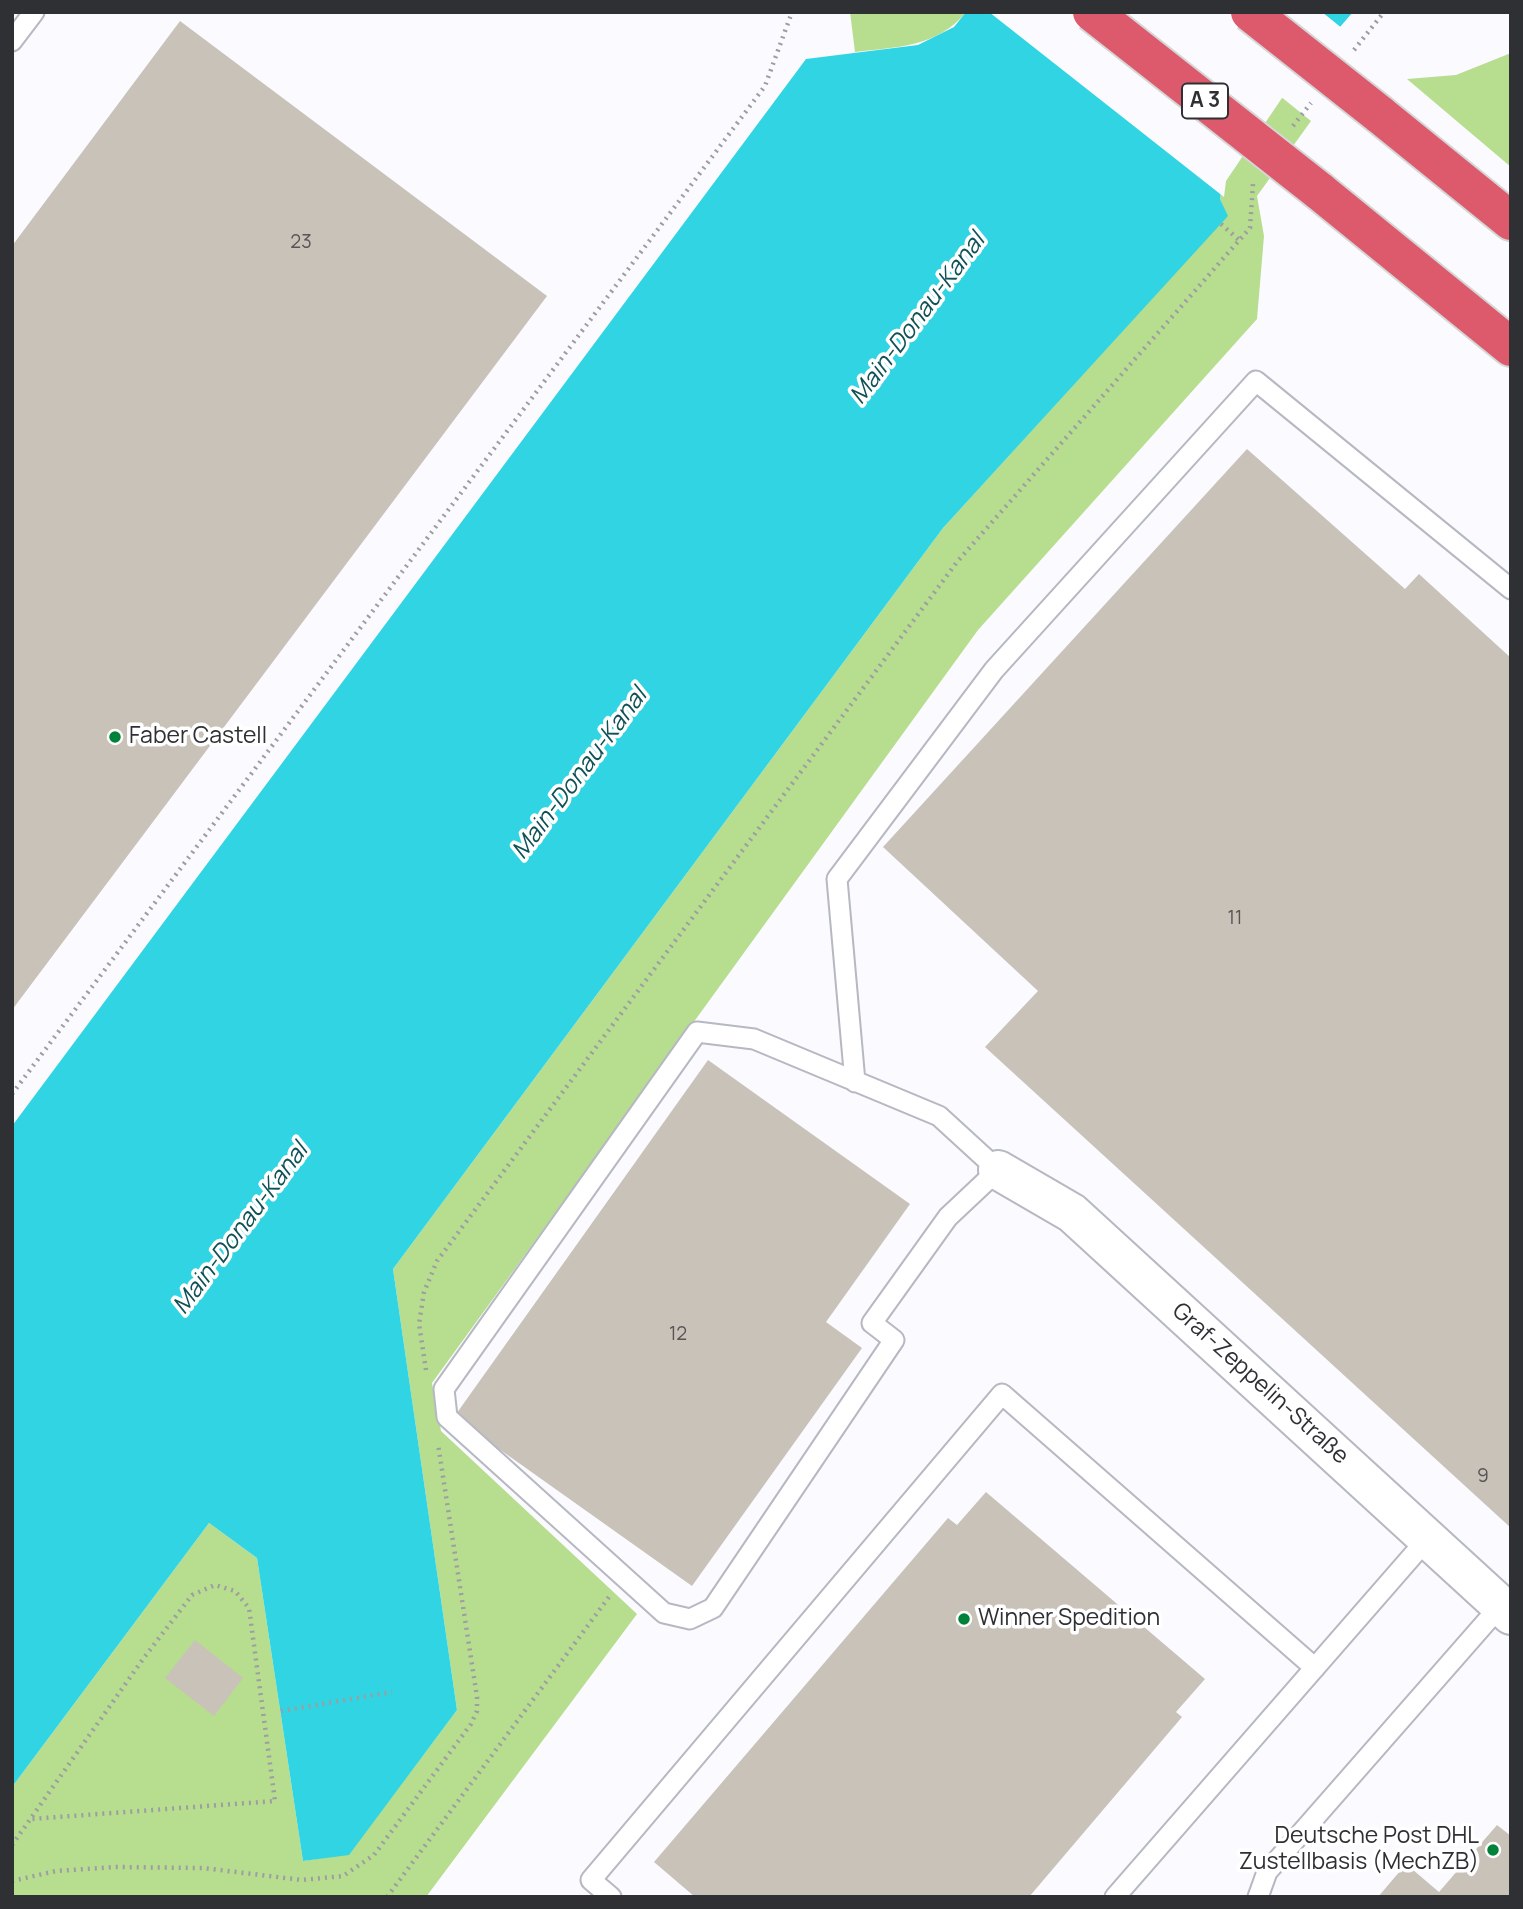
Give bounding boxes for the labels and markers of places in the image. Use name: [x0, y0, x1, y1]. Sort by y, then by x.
place label: Faber Castell: [129, 723, 267, 751]
marker: Faber Castell: [107, 729, 123, 745]
place label: Winner Spedition: [978, 1605, 1160, 1633]
marker: Winner Spedition: [956, 1611, 972, 1627]
place label: Deutsche Post DHL Zustellbasis (MechZB): [1239, 1823, 1479, 1877]
marker: Deutsche Post DHL Zustellbasis (MechZB): [1485, 1842, 1501, 1858]

